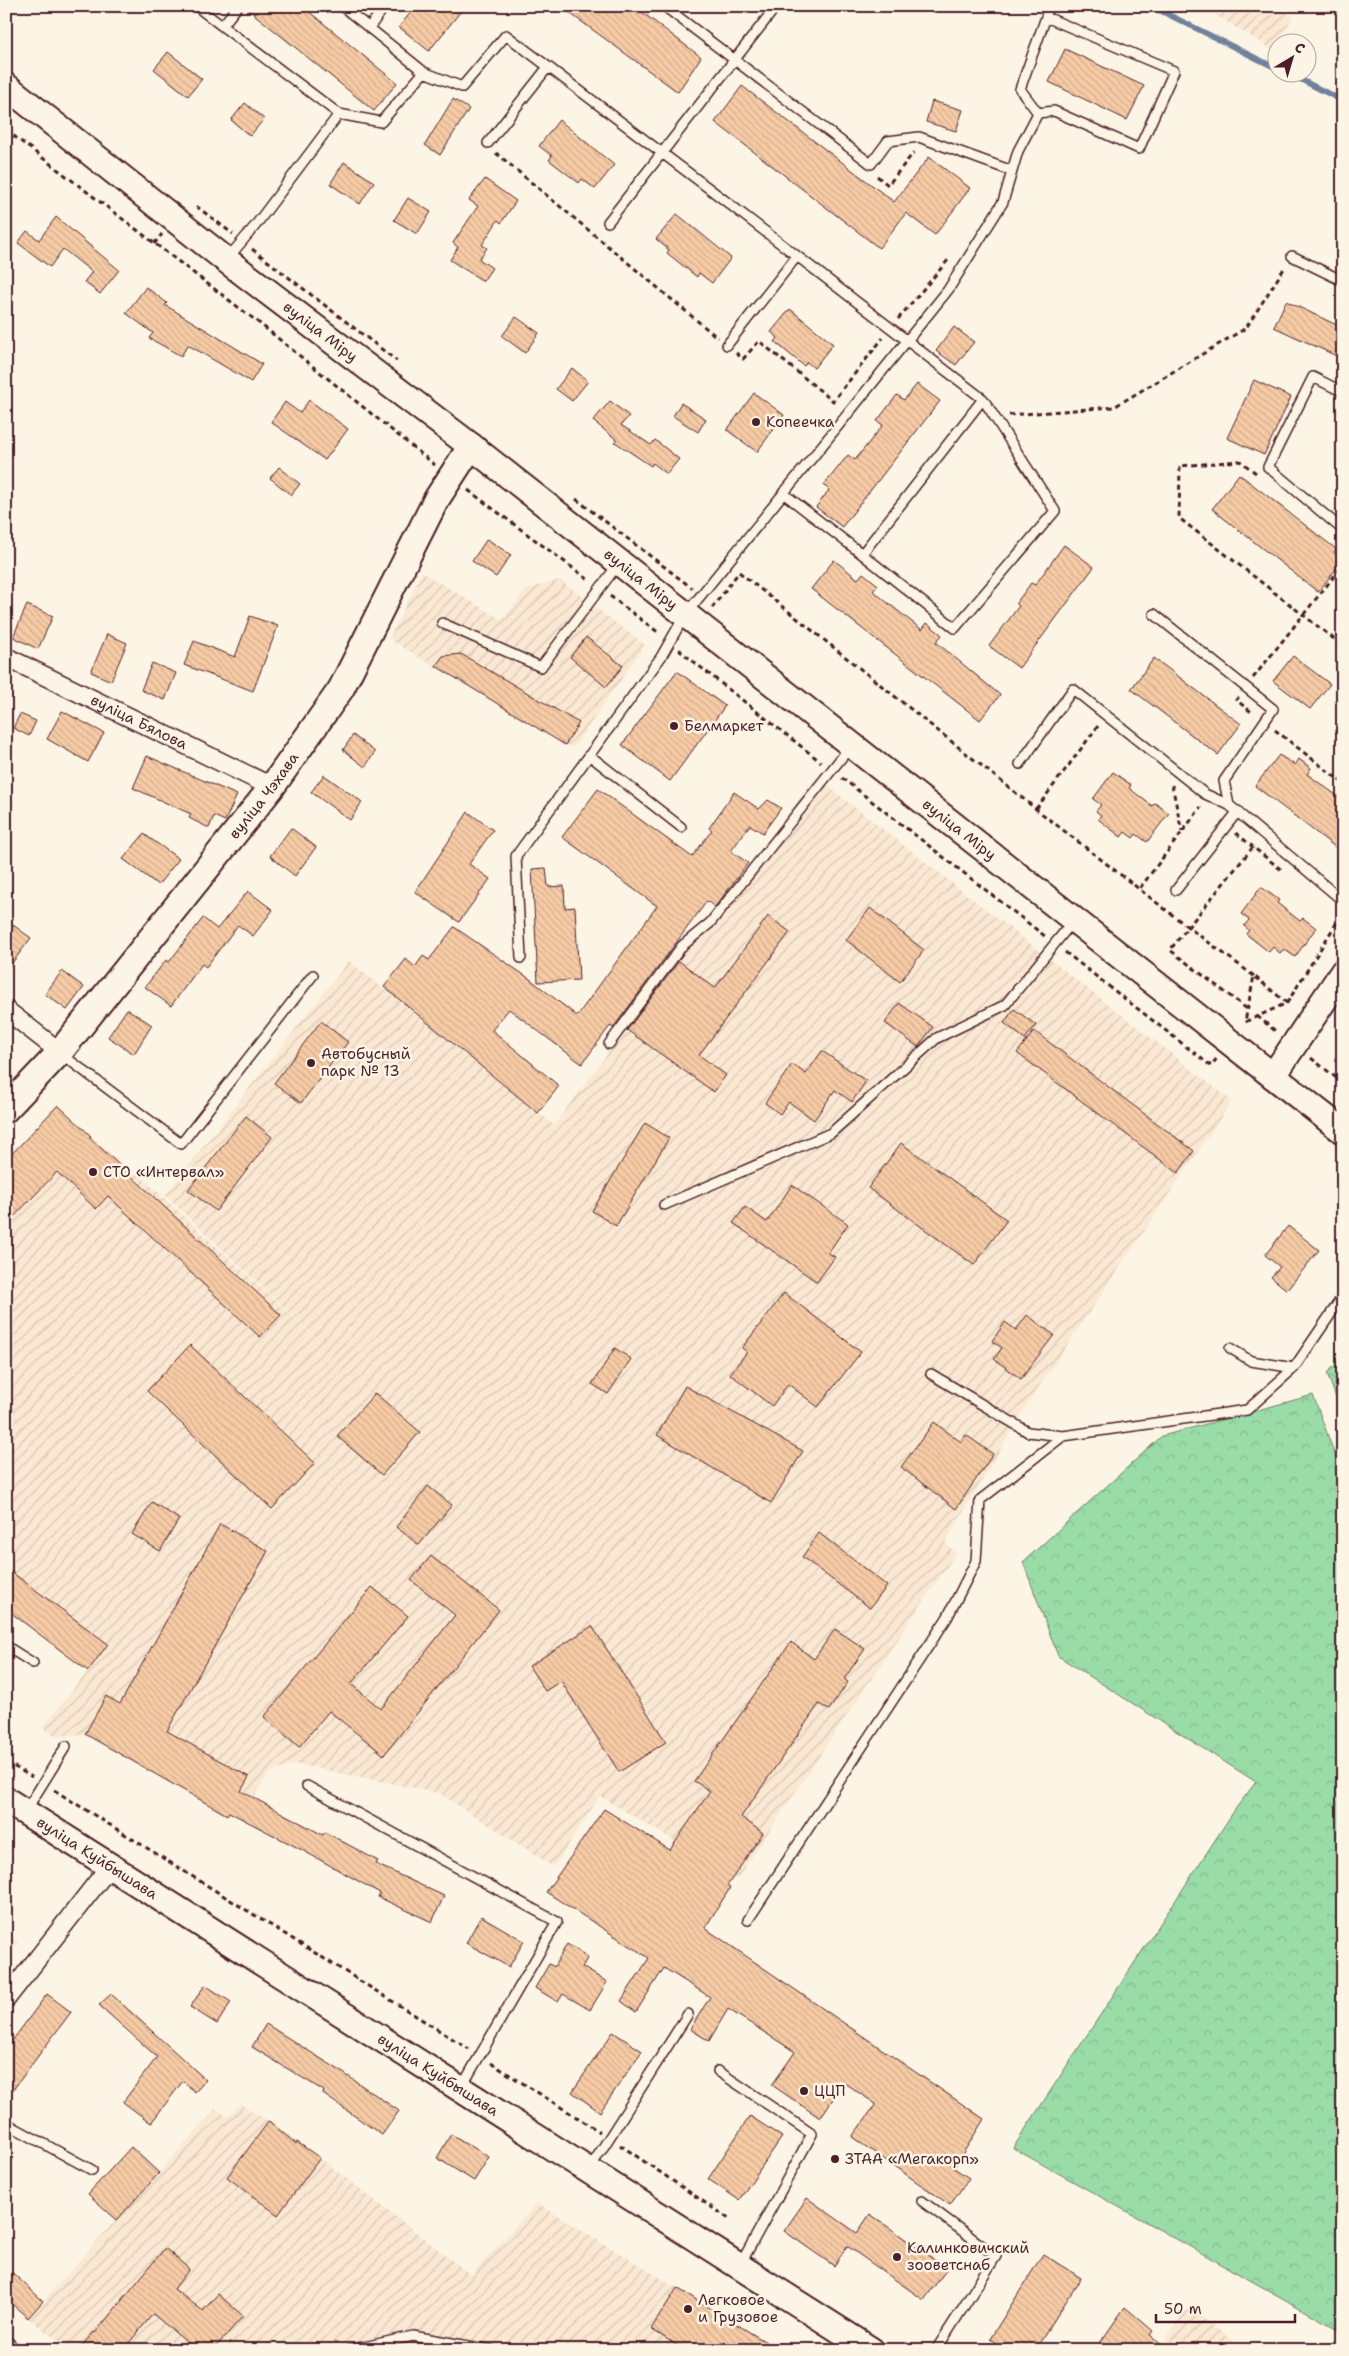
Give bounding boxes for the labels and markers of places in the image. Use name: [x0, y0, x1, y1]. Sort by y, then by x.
place label: Копеечка: [766, 412, 835, 432]
marker: Копеечка: [750, 416, 762, 428]
place label: Белмаркет: [684, 716, 764, 736]
marker: Белмаркет: [668, 720, 680, 732]
place label: Автобусный парк № 13: [321, 1044, 411, 1081]
marker: Автобусный парк № 13: [305, 1057, 317, 1069]
place label: СТО «Интервал»: [103, 1162, 224, 1182]
marker: СТО «Интервал»: [87, 1166, 99, 1178]
place label: ЦЦП: [814, 2081, 845, 2101]
marker: ЦЦП: [798, 2085, 810, 2097]
place label: ЗТАА «Мегакорп»: [845, 2149, 979, 2169]
marker: ЗТАА «Мегакорп»: [829, 2153, 841, 2165]
place label: Калинковичский зооветснаб: [907, 2238, 1029, 2275]
marker: Калинковичский зооветснаб: [891, 2251, 903, 2263]
place label: Легковое и Грузовое: [698, 2290, 778, 2327]
marker: Легковое и Грузовое: [682, 2303, 694, 2315]

